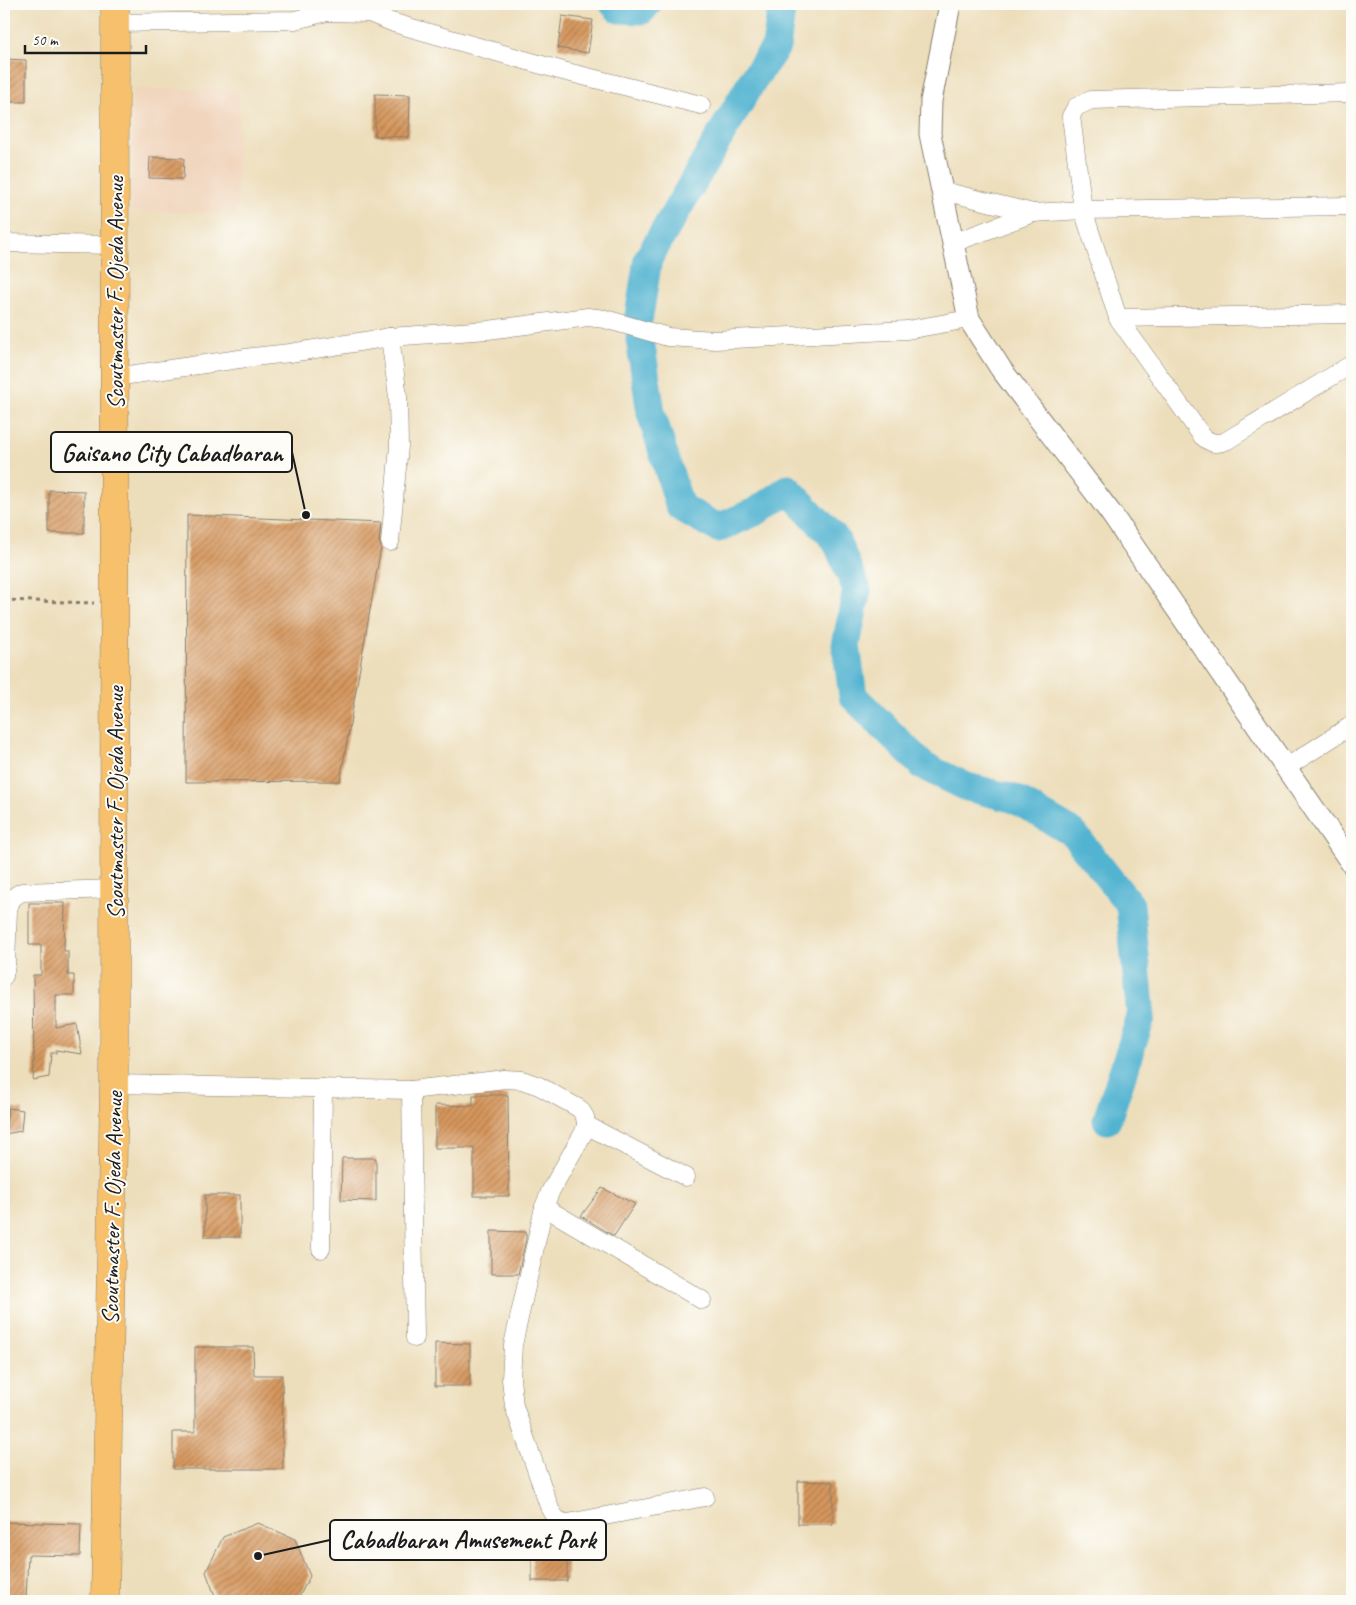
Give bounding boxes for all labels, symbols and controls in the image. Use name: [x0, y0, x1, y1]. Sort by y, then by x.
scale bar: [25, 22, 146, 54]
text: 50 m: [32, 31, 59, 50]
street label: Scoutmaster F. Ojeda Avenue: [100, 174, 130, 410]
callout: Gaisano City Cabadbaran: [51, 432, 292, 472]
text: Gaisano City Cabadbaran: [61, 437, 284, 469]
street label: Scoutmaster F. Ojeda Avenue: [100, 684, 130, 920]
street label: Scoutmaster F. Ojeda Avenue: [95, 1089, 129, 1325]
callout: Cabadbaran Amusement Park: [330, 1520, 606, 1560]
text: Cabadbaran Amusement Park: [340, 1524, 598, 1556]

